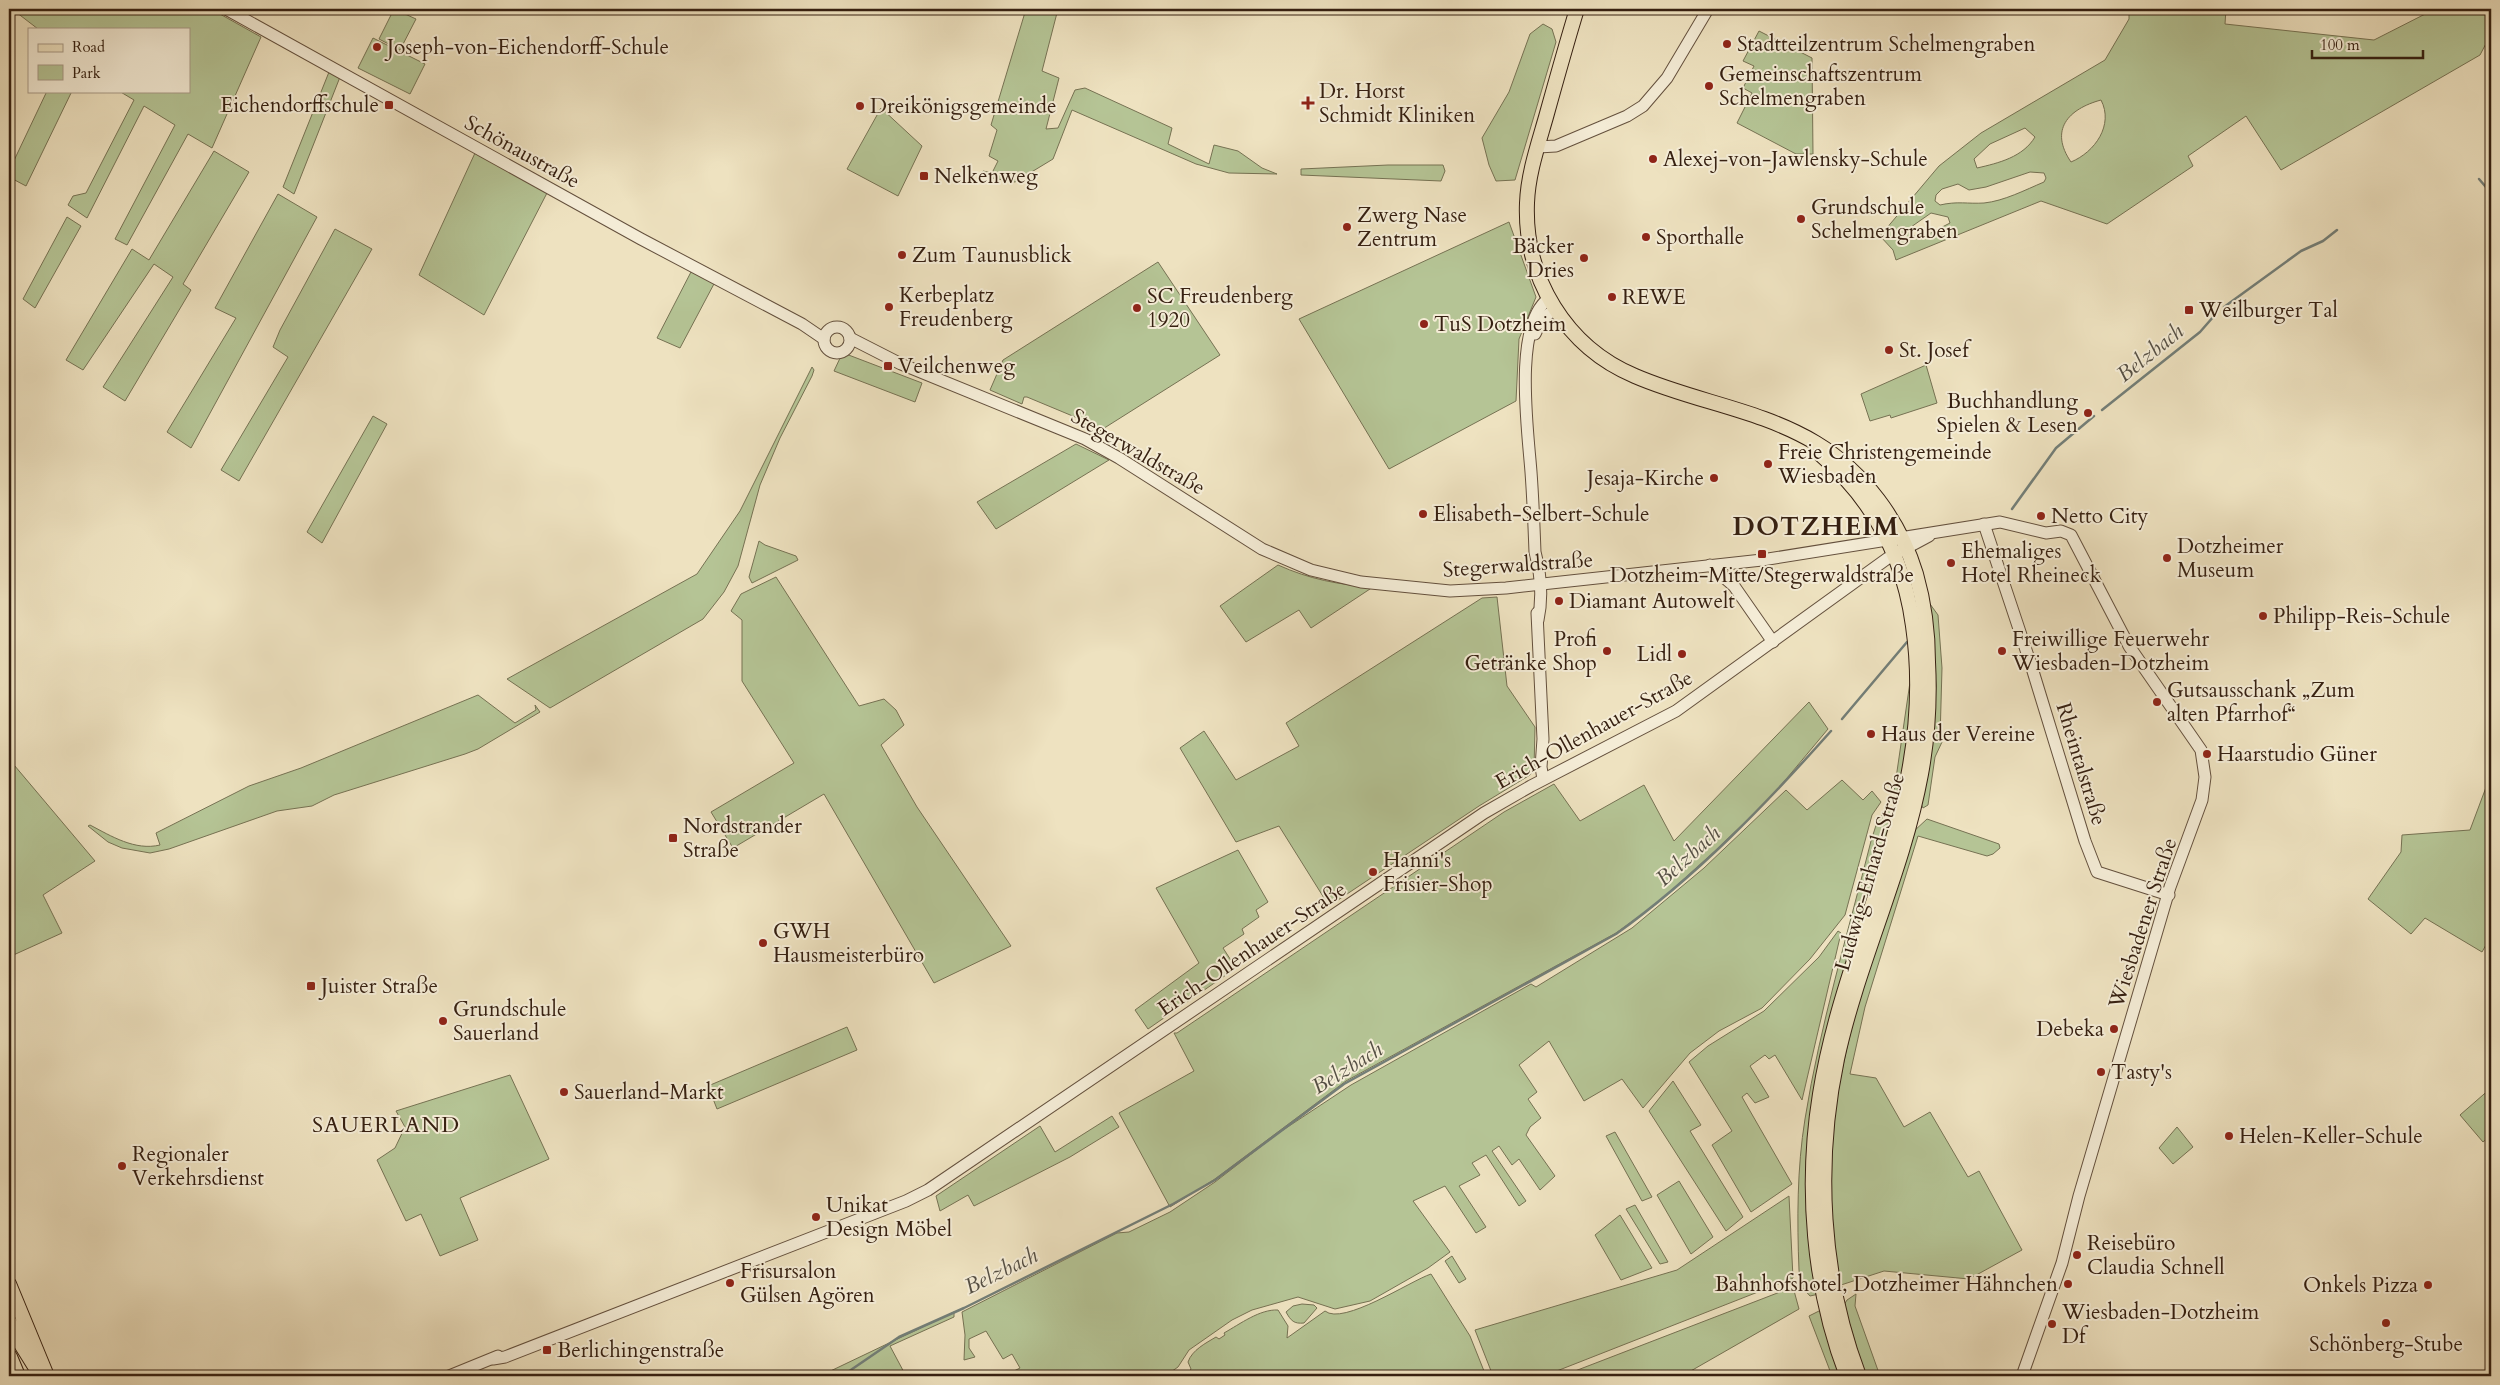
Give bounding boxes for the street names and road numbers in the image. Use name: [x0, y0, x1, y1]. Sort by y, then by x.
street label: Schönaustraße: [459, 108, 585, 196]
street label: Stegerwaldstraße: [1066, 402, 1210, 502]
street label: Stegerwaldstraße: [1442, 545, 1594, 585]
street label: Erich-Ollenhauer-Straße: [1490, 664, 1698, 796]
street label: Rheintalstraße: [2049, 699, 2113, 829]
street label: Ludwig-Erhard-Straße: [1828, 770, 1912, 974]
street label: Wiesbadener Straße: [2101, 834, 2184, 1013]
street label: Erich-Ollenhauer-Straße: [1152, 875, 1352, 1023]

